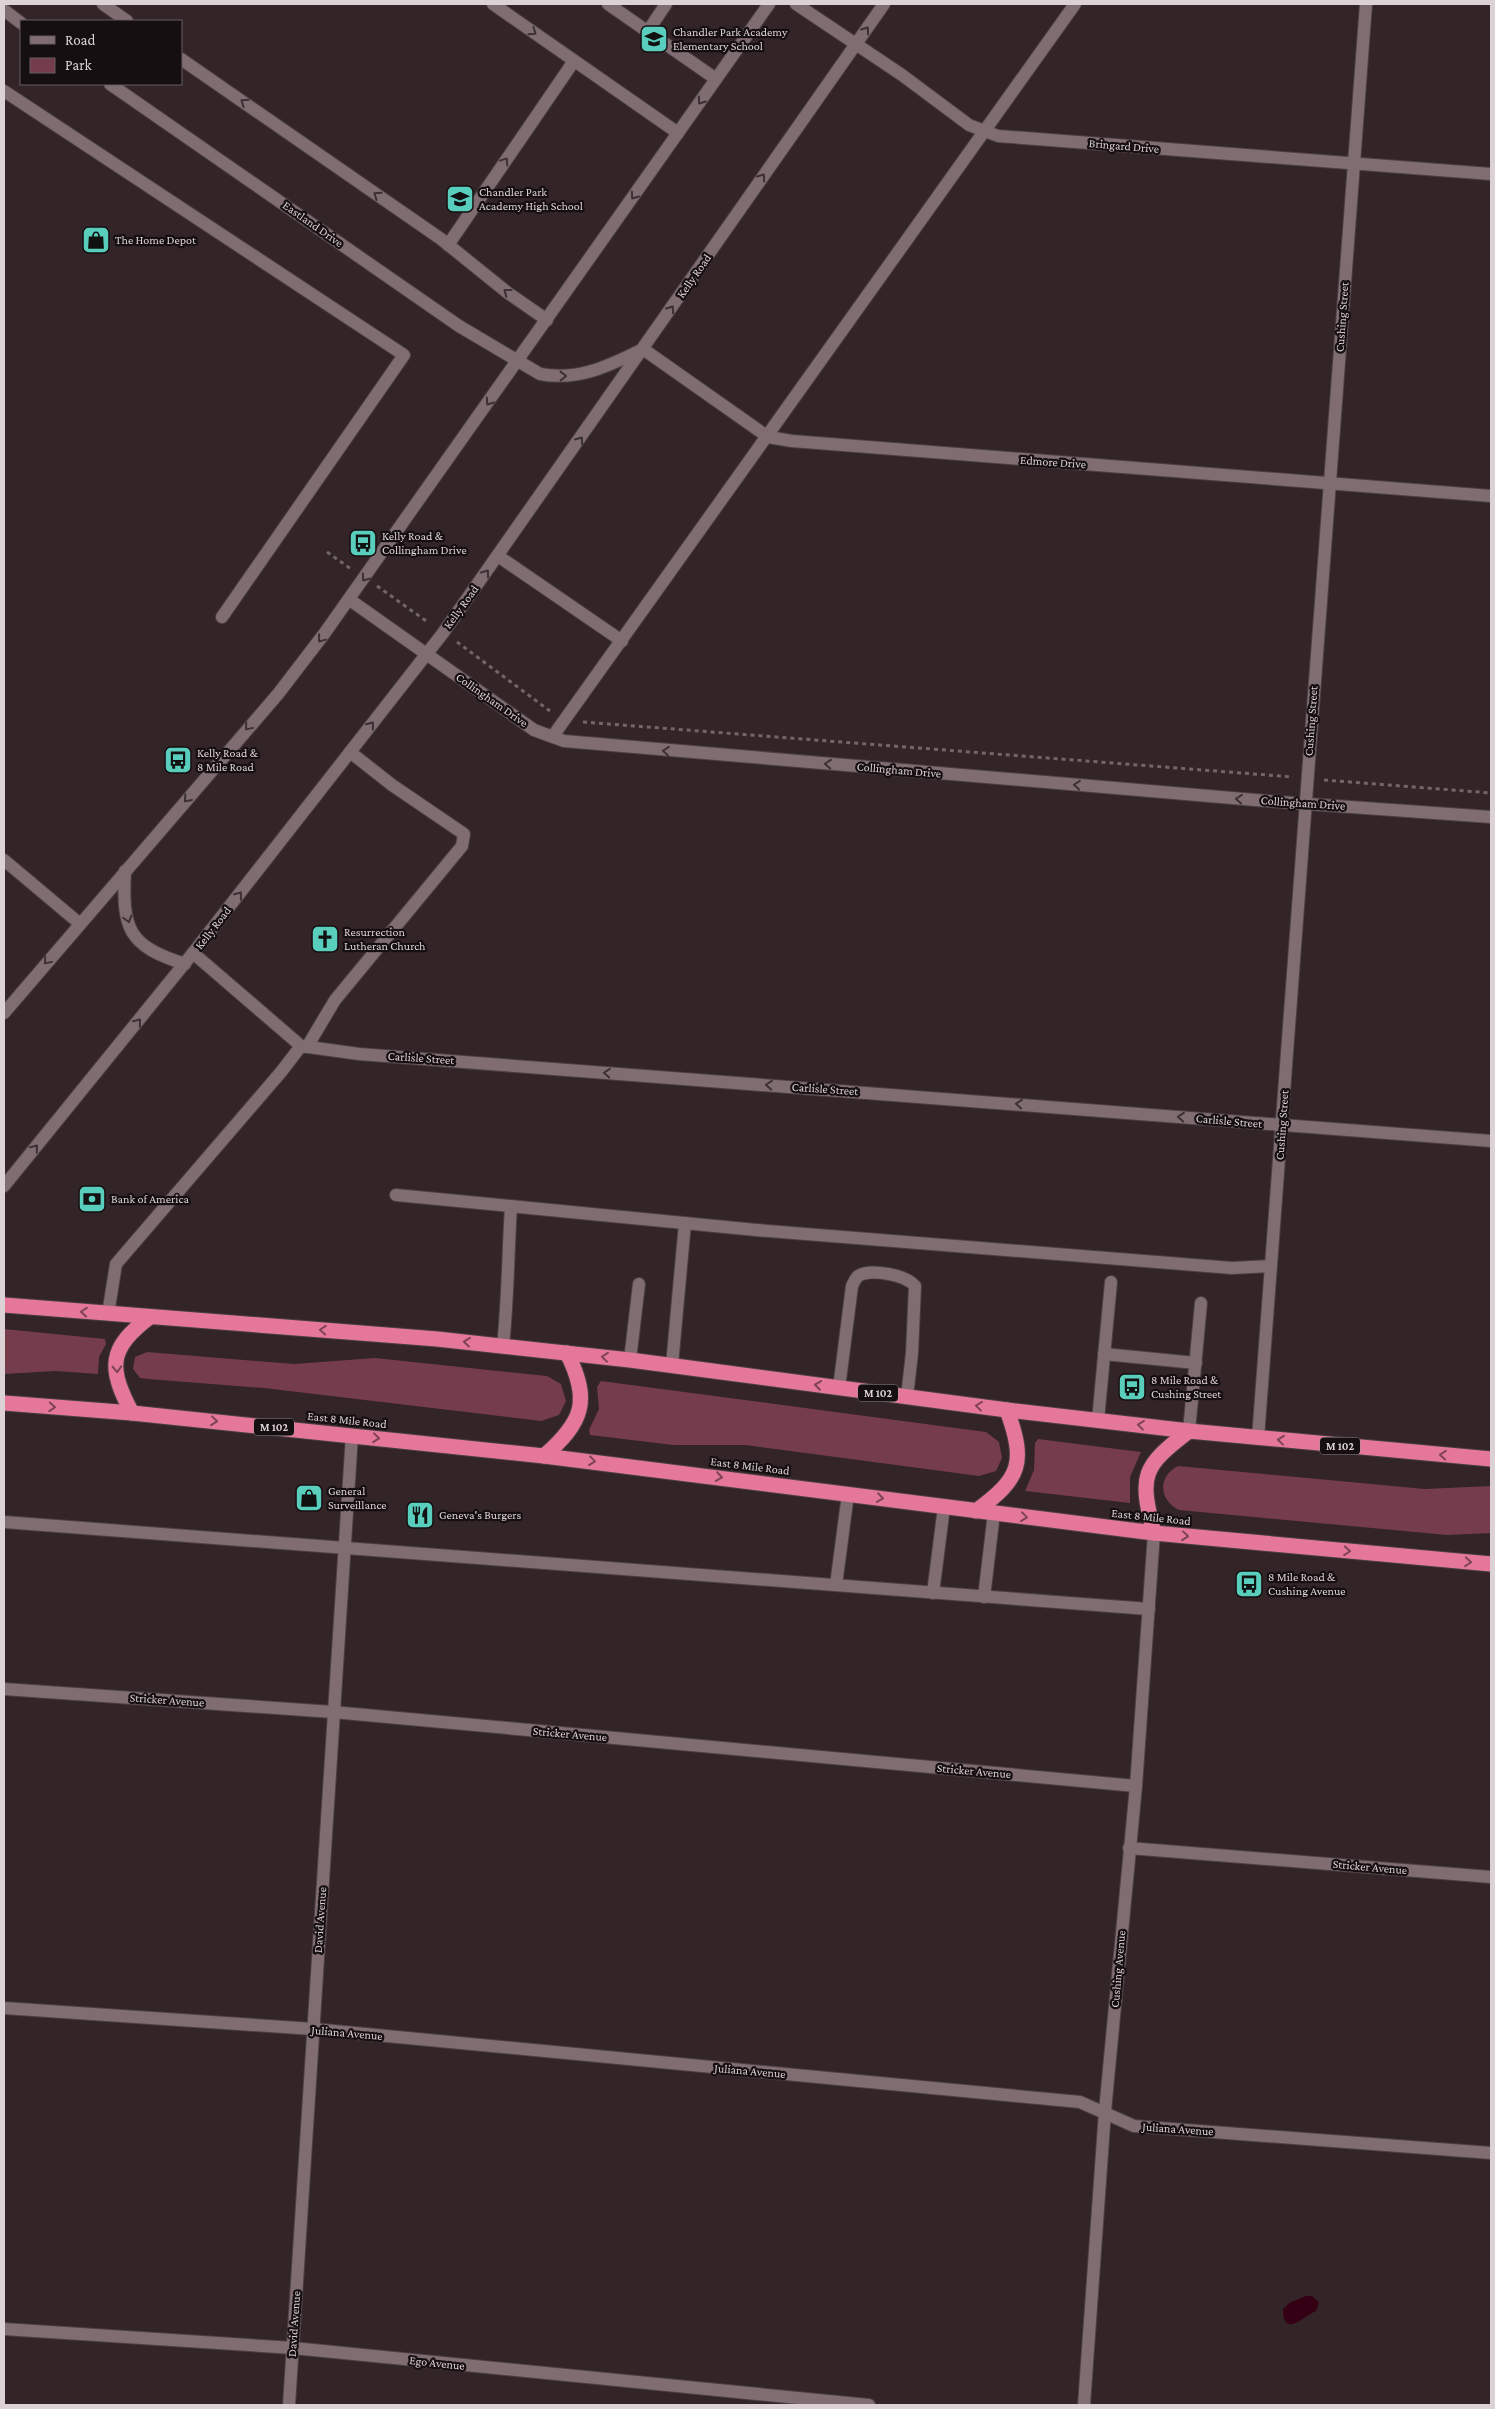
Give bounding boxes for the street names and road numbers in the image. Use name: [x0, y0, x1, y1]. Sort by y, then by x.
street label: Bringard Drive: [1088, 136, 1160, 156]
street label: Eastland Drive: [280, 198, 346, 250]
street label: Kelly Road: [674, 251, 715, 301]
street label: Cushing Street: [1333, 280, 1352, 353]
street label: Edmore Drive: [1020, 453, 1086, 471]
street label: Kelly Road: [441, 582, 482, 632]
street label: Collingham Drive: [453, 670, 531, 730]
street label: Cushing Street: [1302, 684, 1321, 757]
street label: Collingham Drive: [856, 759, 942, 781]
street label: Collingham Drive: [1260, 793, 1346, 813]
street label: Kelly Road: [192, 903, 234, 952]
street label: Carlisle Street: [387, 1049, 456, 1067]
street label: Carlisle Street: [791, 1080, 860, 1098]
street label: Cushing Street: [1273, 1088, 1292, 1161]
street label: Carlisle Street: [1195, 1111, 1264, 1131]
road number: M 102: [858, 1385, 898, 1402]
street label: East 8 Mile Road: [307, 1409, 388, 1431]
road number: M 102: [254, 1418, 294, 1435]
road number: M 102: [1320, 1438, 1360, 1454]
street label: East 8 Mile Road: [710, 1454, 791, 1478]
street label: East 8 Mile Road: [1111, 1506, 1192, 1528]
street label: Stricker Avenue: [129, 1690, 205, 1710]
street label: Stricker Avenue: [532, 1724, 608, 1744]
street label: Stricker Avenue: [936, 1761, 1012, 1781]
street label: Stricker Avenue: [1332, 1857, 1408, 1877]
street label: David Avenue: [311, 1887, 329, 1953]
street label: Cushing Avenue: [1108, 1930, 1128, 2008]
street label: Juliana Avenue: [310, 2023, 383, 2043]
street label: Juliana Avenue: [713, 2061, 786, 2081]
street label: Juliana Avenue: [1141, 2119, 1214, 2138]
street label: David Avenue: [285, 2291, 303, 2357]
street label: Ego Avenue: [409, 2353, 465, 2373]

